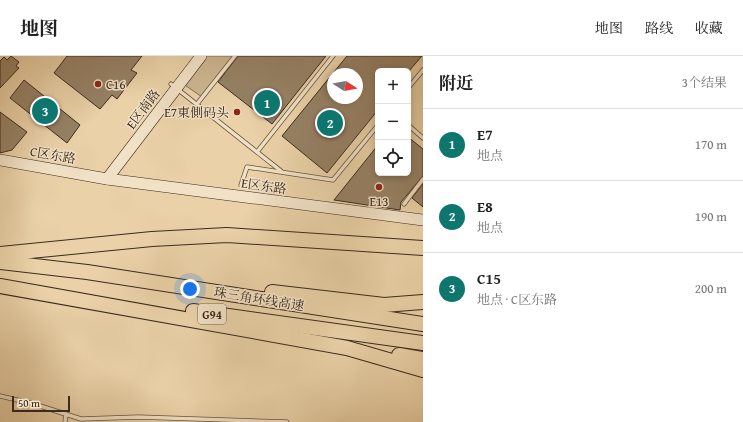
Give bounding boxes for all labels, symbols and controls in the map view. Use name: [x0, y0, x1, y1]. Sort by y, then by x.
text: 地图: [20, 14, 58, 42]
text: 地图: [595, 18, 623, 38]
text: 路线: [645, 18, 673, 38]
text: 收藏: [695, 18, 723, 38]
north arrow: [327, 68, 363, 104]
map controls: [375, 68, 411, 176]
button: +: [375, 68, 411, 104]
text: 附近: [439, 70, 473, 95]
text: 3个结果: [682, 73, 727, 92]
place label: C16: [106, 75, 126, 94]
marker: C16: [93, 79, 103, 89]
street label: E区南路: [122, 85, 164, 133]
pin: 1: [254, 88, 280, 118]
pin: 3: [32, 96, 58, 126]
place label: E7東側码头: [164, 103, 229, 122]
button: −: [375, 104, 411, 140]
marker: E7東側码头: [232, 107, 242, 117]
pin: 2: [317, 108, 343, 138]
text: E7: [477, 124, 493, 145]
text: 1: [449, 135, 455, 154]
text: 170 m: [695, 135, 727, 154]
button: locate: [375, 140, 411, 176]
street label: C区东路: [29, 142, 77, 168]
text: 地点: [477, 146, 503, 165]
street label: E区东路: [240, 173, 288, 199]
marker: E13: [374, 182, 384, 192]
place label: E13: [369, 192, 389, 211]
text: E8: [477, 196, 493, 217]
text: 2: [449, 207, 455, 226]
text: 190 m: [695, 207, 727, 226]
text: 地点: [477, 218, 503, 237]
text: C15: [477, 268, 501, 289]
your location: [180, 279, 200, 299]
text: 3: [449, 279, 455, 298]
text: 200 m: [695, 279, 727, 298]
street label: 珠三角环线高速: [213, 282, 305, 316]
text: 地点 · C区东路: [477, 290, 557, 309]
road number: G94: [198, 304, 226, 324]
scale bar: [12, 394, 70, 413]
text: 50 m: [18, 395, 40, 411]

